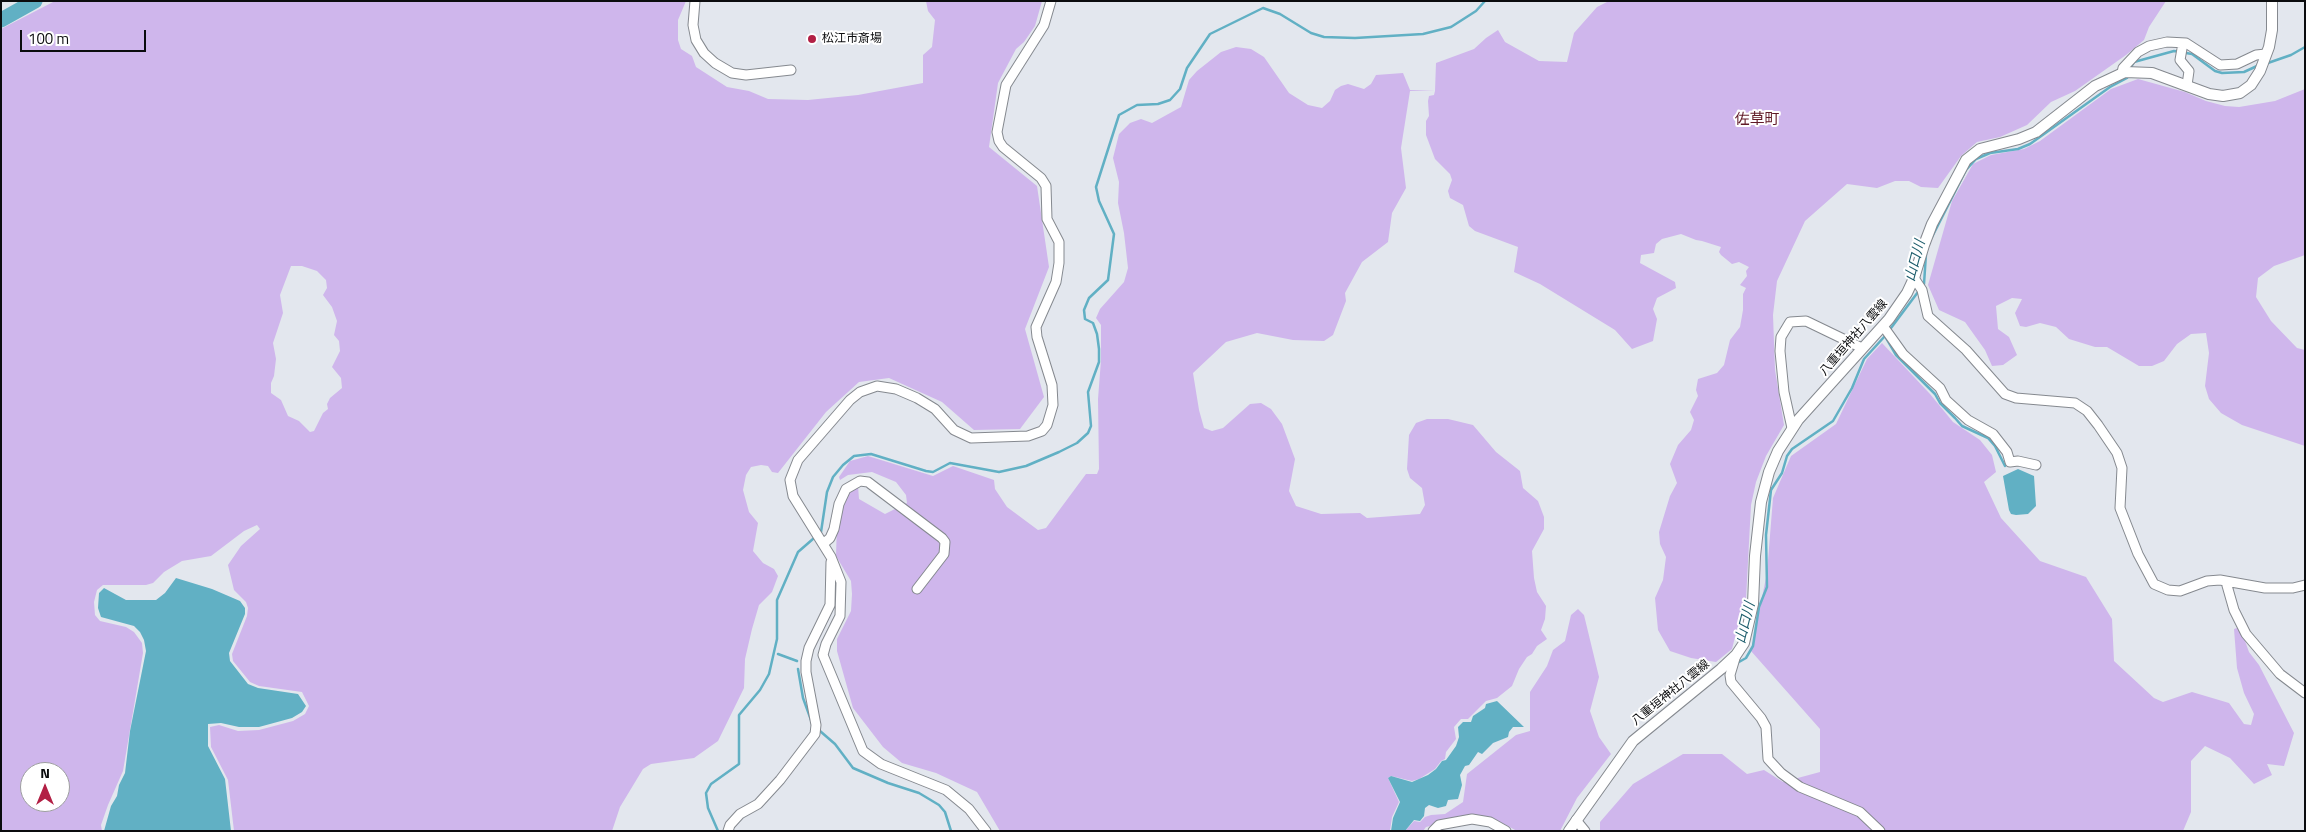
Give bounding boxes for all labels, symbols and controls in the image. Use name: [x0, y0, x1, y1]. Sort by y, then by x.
scale bar: [22, 20, 149, 52]
text: 100 m: [28, 27, 69, 50]
place label: 松江市斎場: [822, 32, 882, 46]
marker: 松江市斎場: [806, 33, 818, 45]
district label: 佐草町: [1735, 111, 1779, 129]
water label: 山口川: [1902, 239, 1930, 283]
street label: 八重垣神社八雲線: [1817, 297, 1891, 379]
water label: 山口川: [1733, 601, 1759, 645]
street label: 八重垣神社八雲線: [1629, 657, 1713, 729]
north arrow: [20, 762, 70, 812]
text: N: [40, 762, 50, 783]

